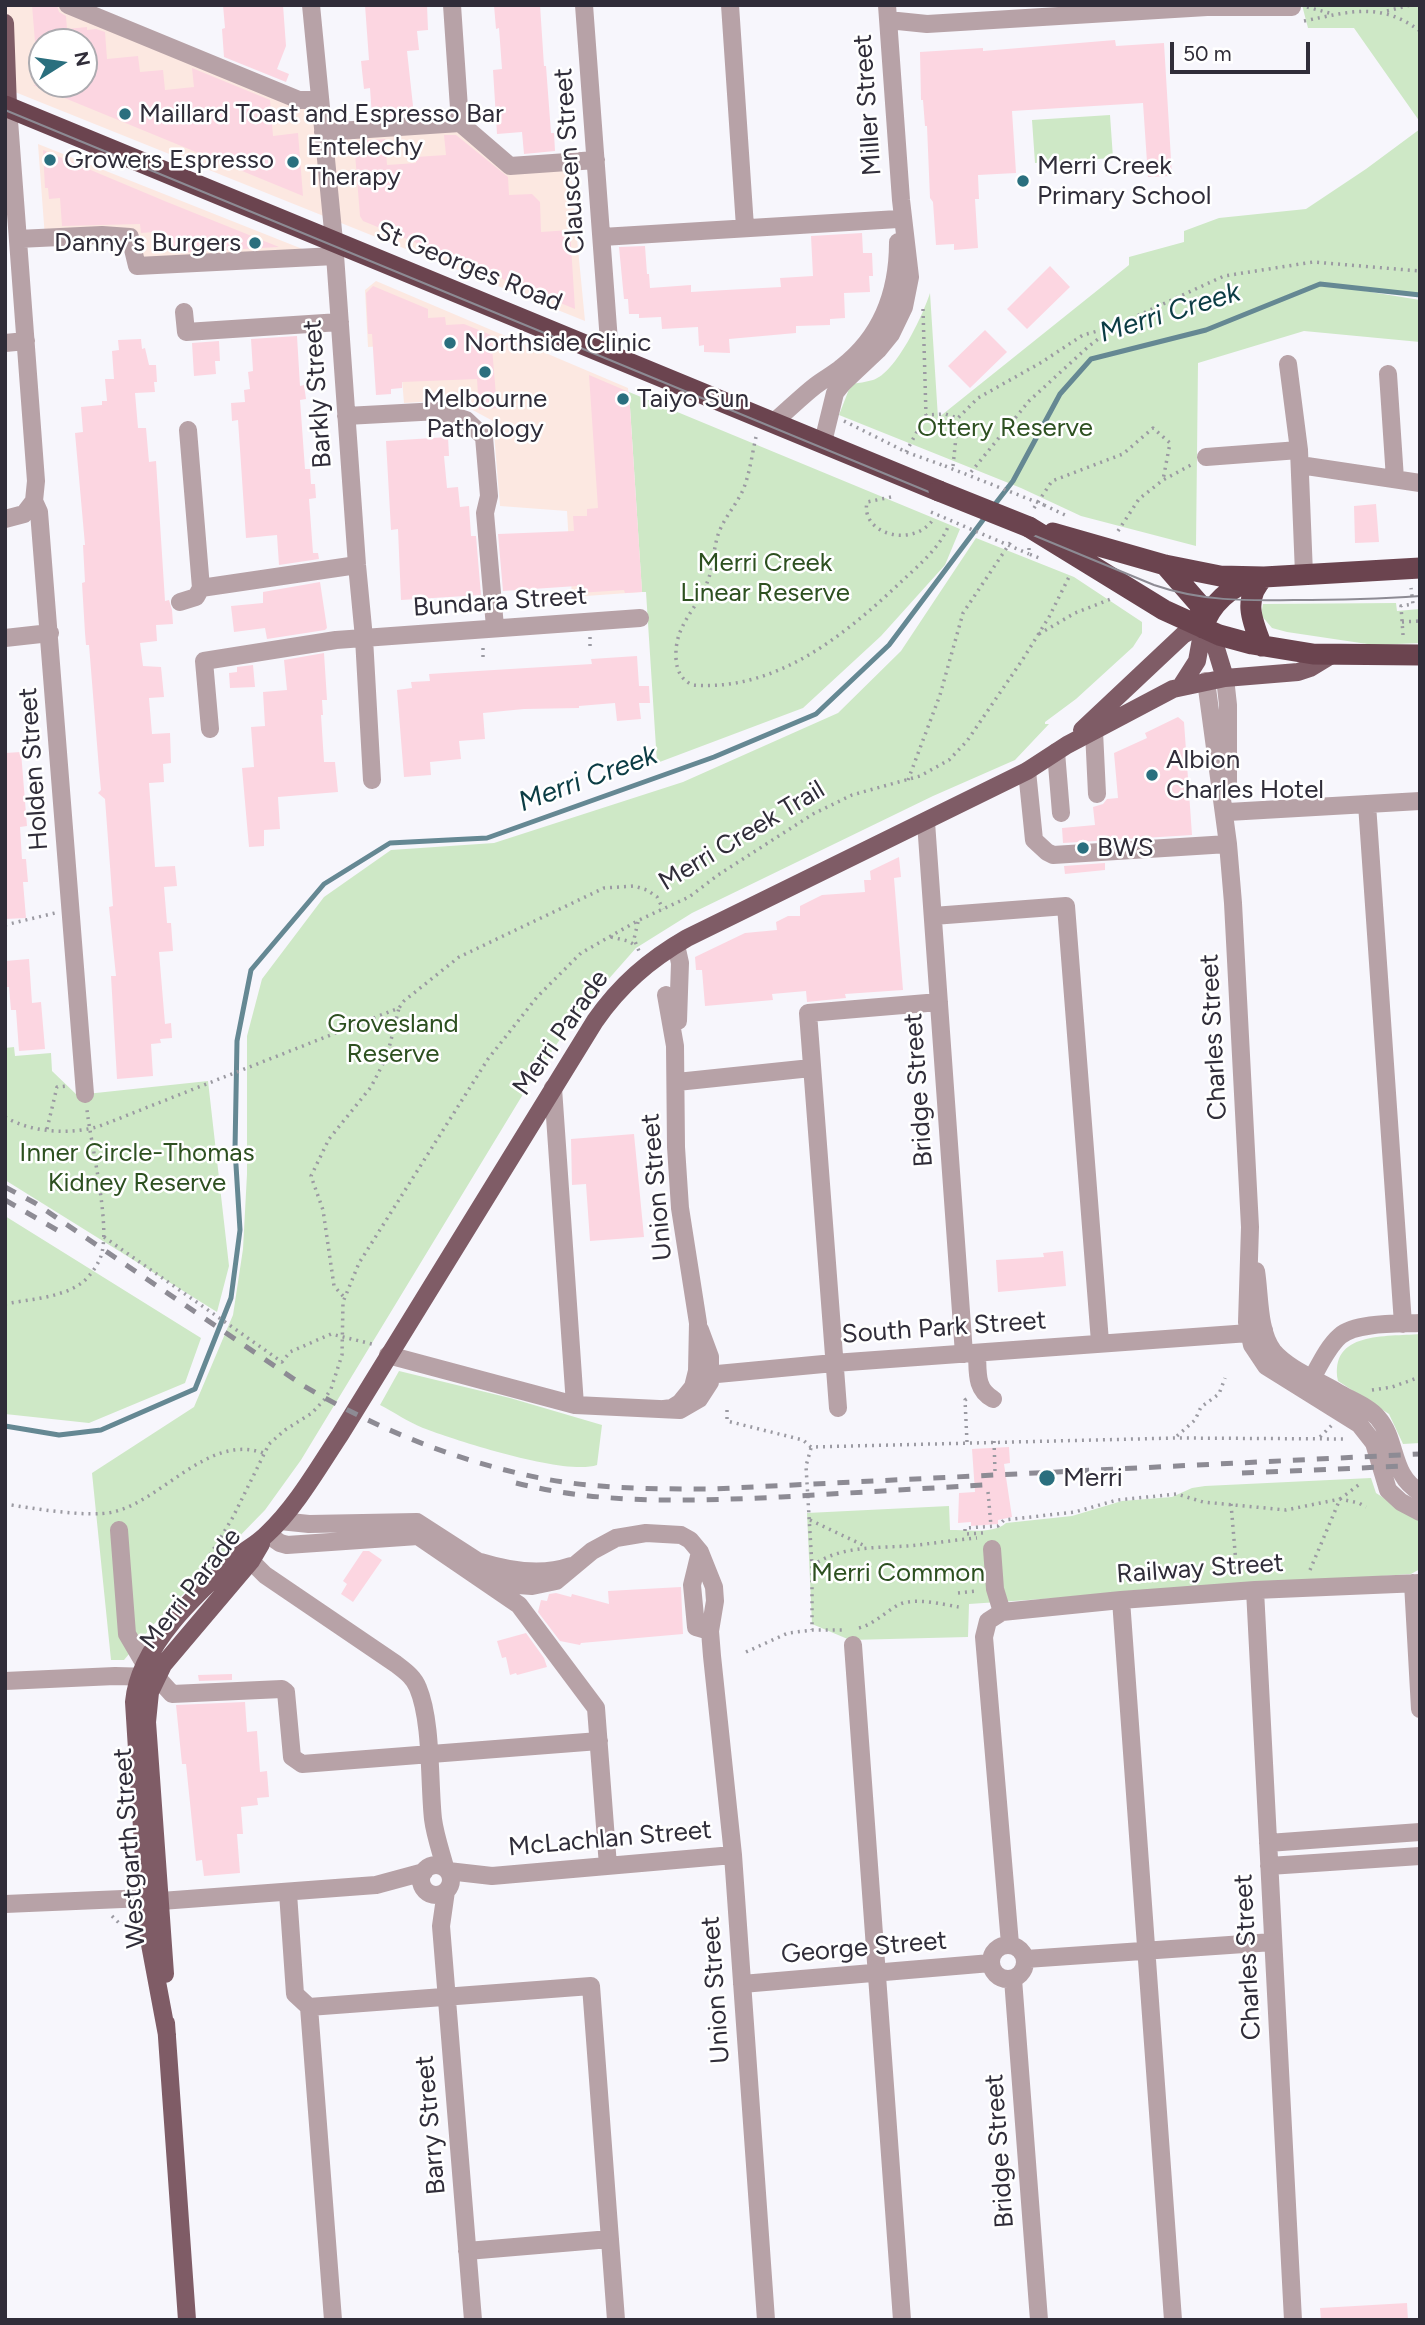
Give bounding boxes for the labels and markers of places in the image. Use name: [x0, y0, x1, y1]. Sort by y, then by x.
place label: Maillard Toast and Espresso Bar: [139, 98, 504, 130]
marker: Maillard Toast and Espresso Bar: [117, 106, 133, 122]
place label: Entelechy Therapy: [307, 131, 423, 192]
place label: Growers Espresso: [64, 144, 274, 176]
place label: Merri Creek Primary School: [1037, 150, 1211, 212]
marker: Growers Espresso: [42, 152, 58, 168]
marker: Entelechy Therapy: [285, 154, 301, 170]
marker: Merri Creek Primary School: [1015, 173, 1031, 189]
place label: Danny's Burgers: [54, 227, 241, 259]
marker: Danny's Burgers: [247, 235, 263, 251]
place label: Northside Clinic: [464, 327, 651, 359]
marker: Northside Clinic: [442, 335, 458, 351]
marker: Melbourne Pathology: [477, 364, 493, 380]
place label: Melbourne Pathology: [423, 383, 547, 444]
place label: Taiyo Sun: [637, 383, 749, 415]
marker: Taiyo Sun: [615, 391, 631, 407]
place label: Albion Charles Hotel: [1166, 744, 1324, 806]
marker: Albion Charles Hotel: [1144, 767, 1160, 783]
place label: BWS: [1097, 832, 1154, 864]
marker: BWS: [1075, 840, 1091, 856]
place label: Merri: [1063, 1462, 1123, 1494]
marker: Merri: [1037, 1468, 1057, 1488]

